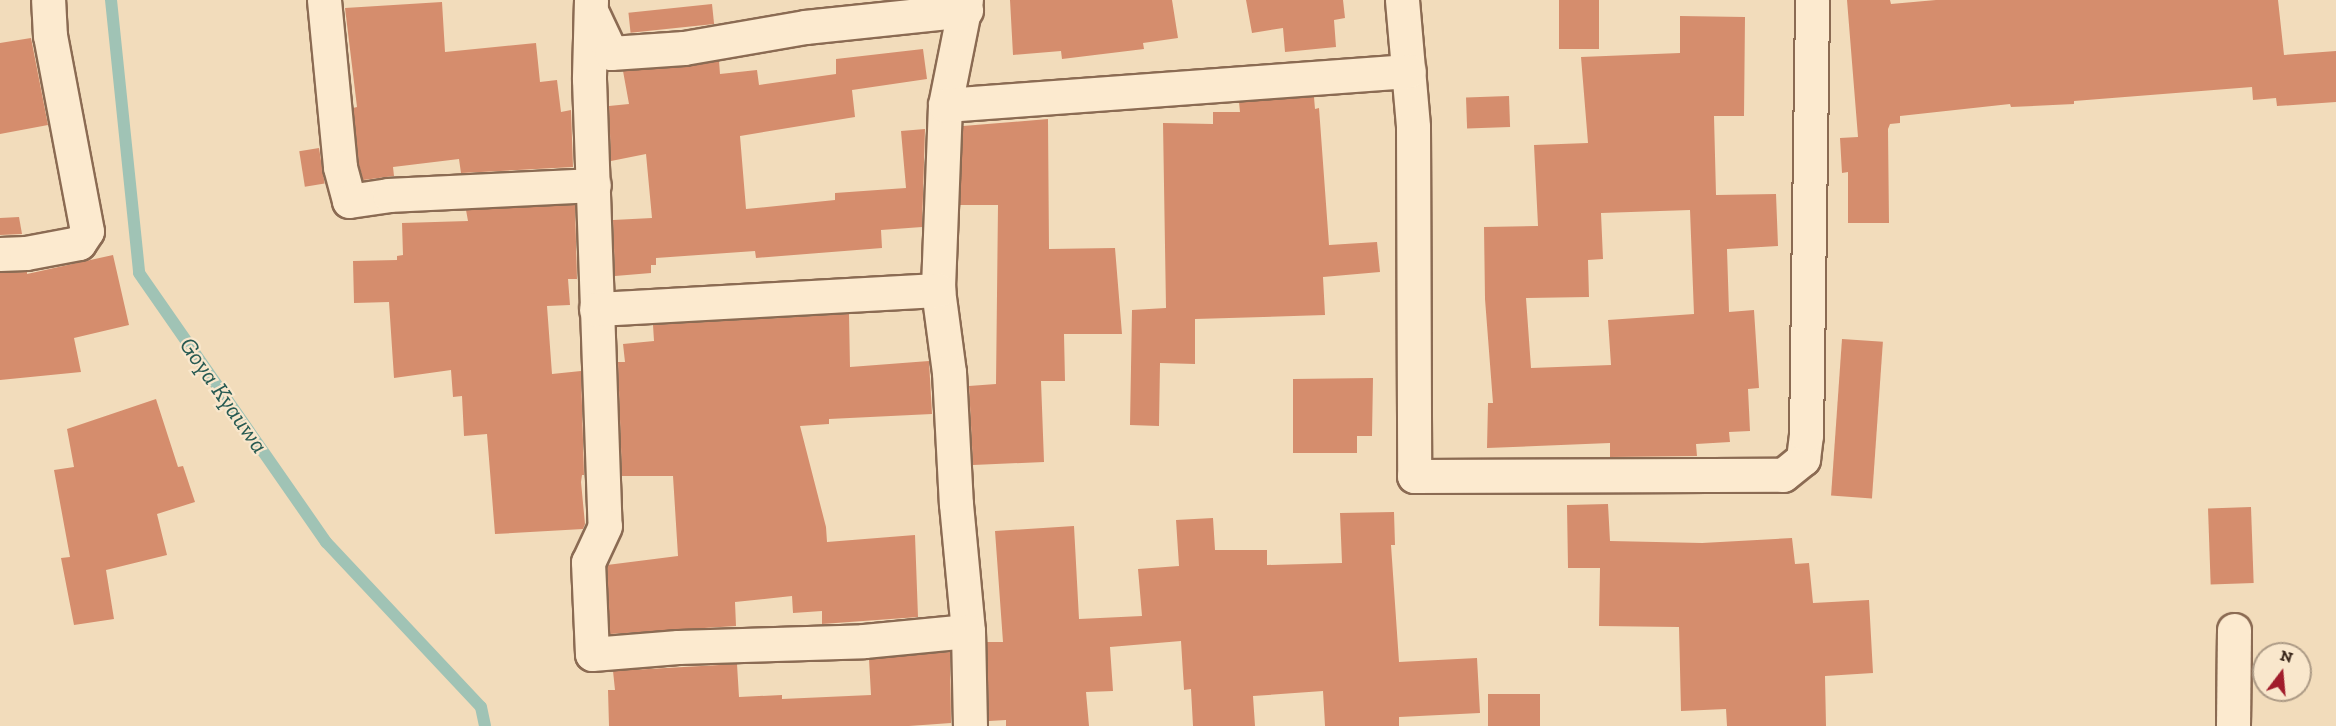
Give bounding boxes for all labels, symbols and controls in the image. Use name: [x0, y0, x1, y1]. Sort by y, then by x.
water label: Goya Kyauwa: [174, 332, 274, 458]
north arrow: [2252, 642, 2312, 702]
text: N: [2278, 645, 2295, 667]

